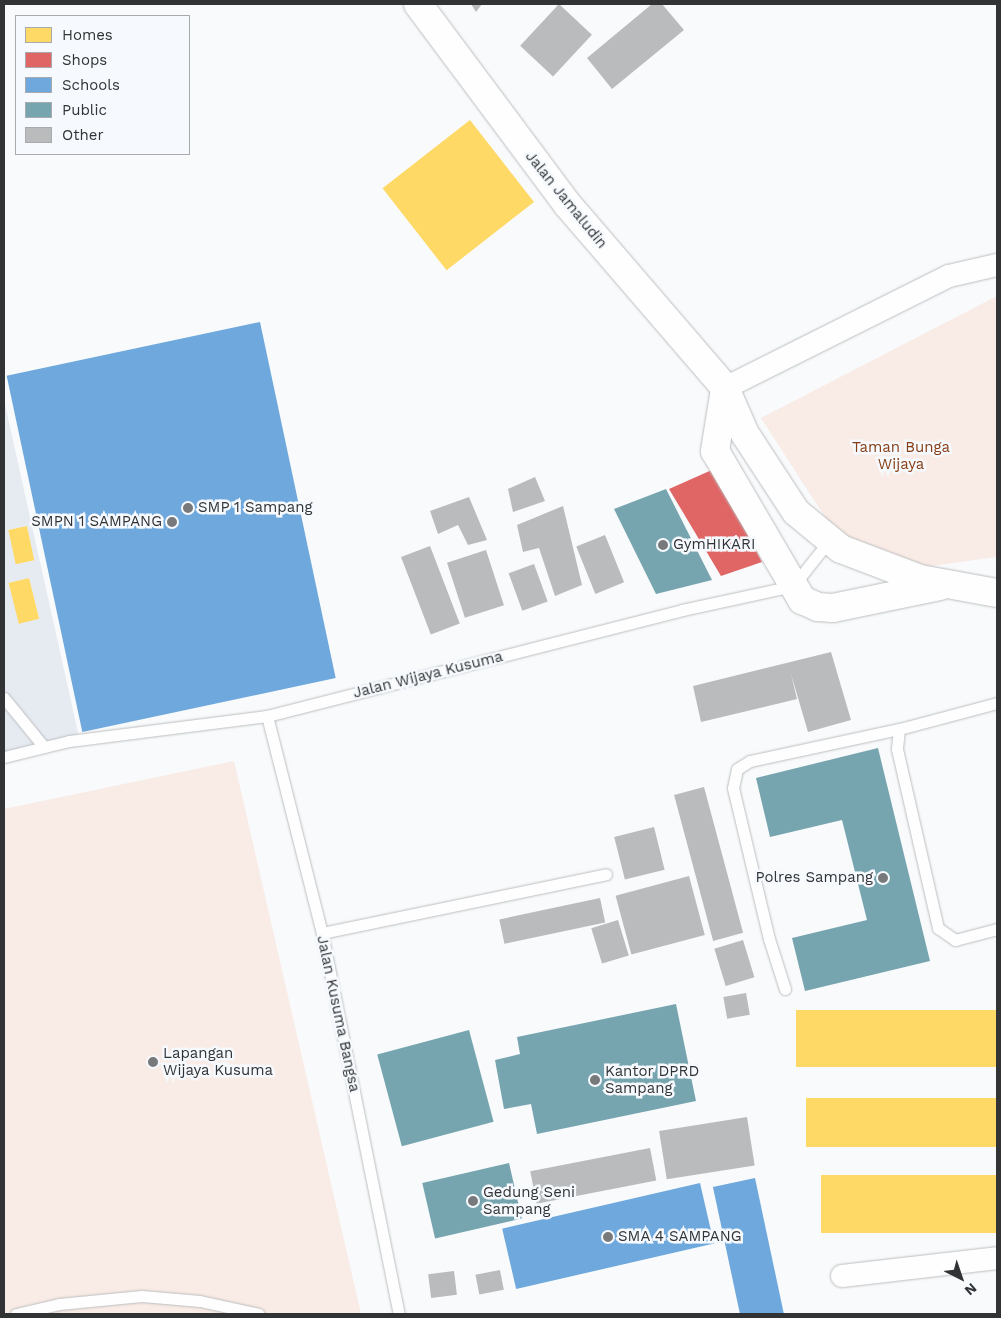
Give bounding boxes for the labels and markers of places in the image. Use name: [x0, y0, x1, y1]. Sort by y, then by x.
place label: SMP 1 Sampang: [198, 499, 313, 517]
marker: SMP 1 Sampang: [182, 502, 194, 514]
place label: SMPN 1 SAMPANG: [31, 513, 162, 531]
marker: SMPN 1 SAMPANG: [166, 516, 178, 528]
place label: GymHIKARI: [673, 536, 755, 554]
marker: GymHIKARI: [657, 539, 669, 551]
place label: Polres Sampang: [755, 869, 873, 887]
marker: Polres Sampang: [877, 872, 889, 884]
place label: Lapangan Wijaya Kusuma: [163, 1044, 273, 1079]
marker: Lapangan Wijaya Kusuma: [147, 1056, 159, 1068]
place label: Kantor DPRD Sampang: [605, 1062, 700, 1097]
marker: Kantor DPRD Sampang: [589, 1074, 601, 1086]
place label: Gedung Seni Sampang: [483, 1183, 575, 1218]
marker: Gedung Seni Sampang: [467, 1195, 479, 1207]
place label: SMA 4 SAMPANG: [618, 1228, 742, 1246]
marker: SMA 4 SAMPANG: [602, 1231, 614, 1243]

